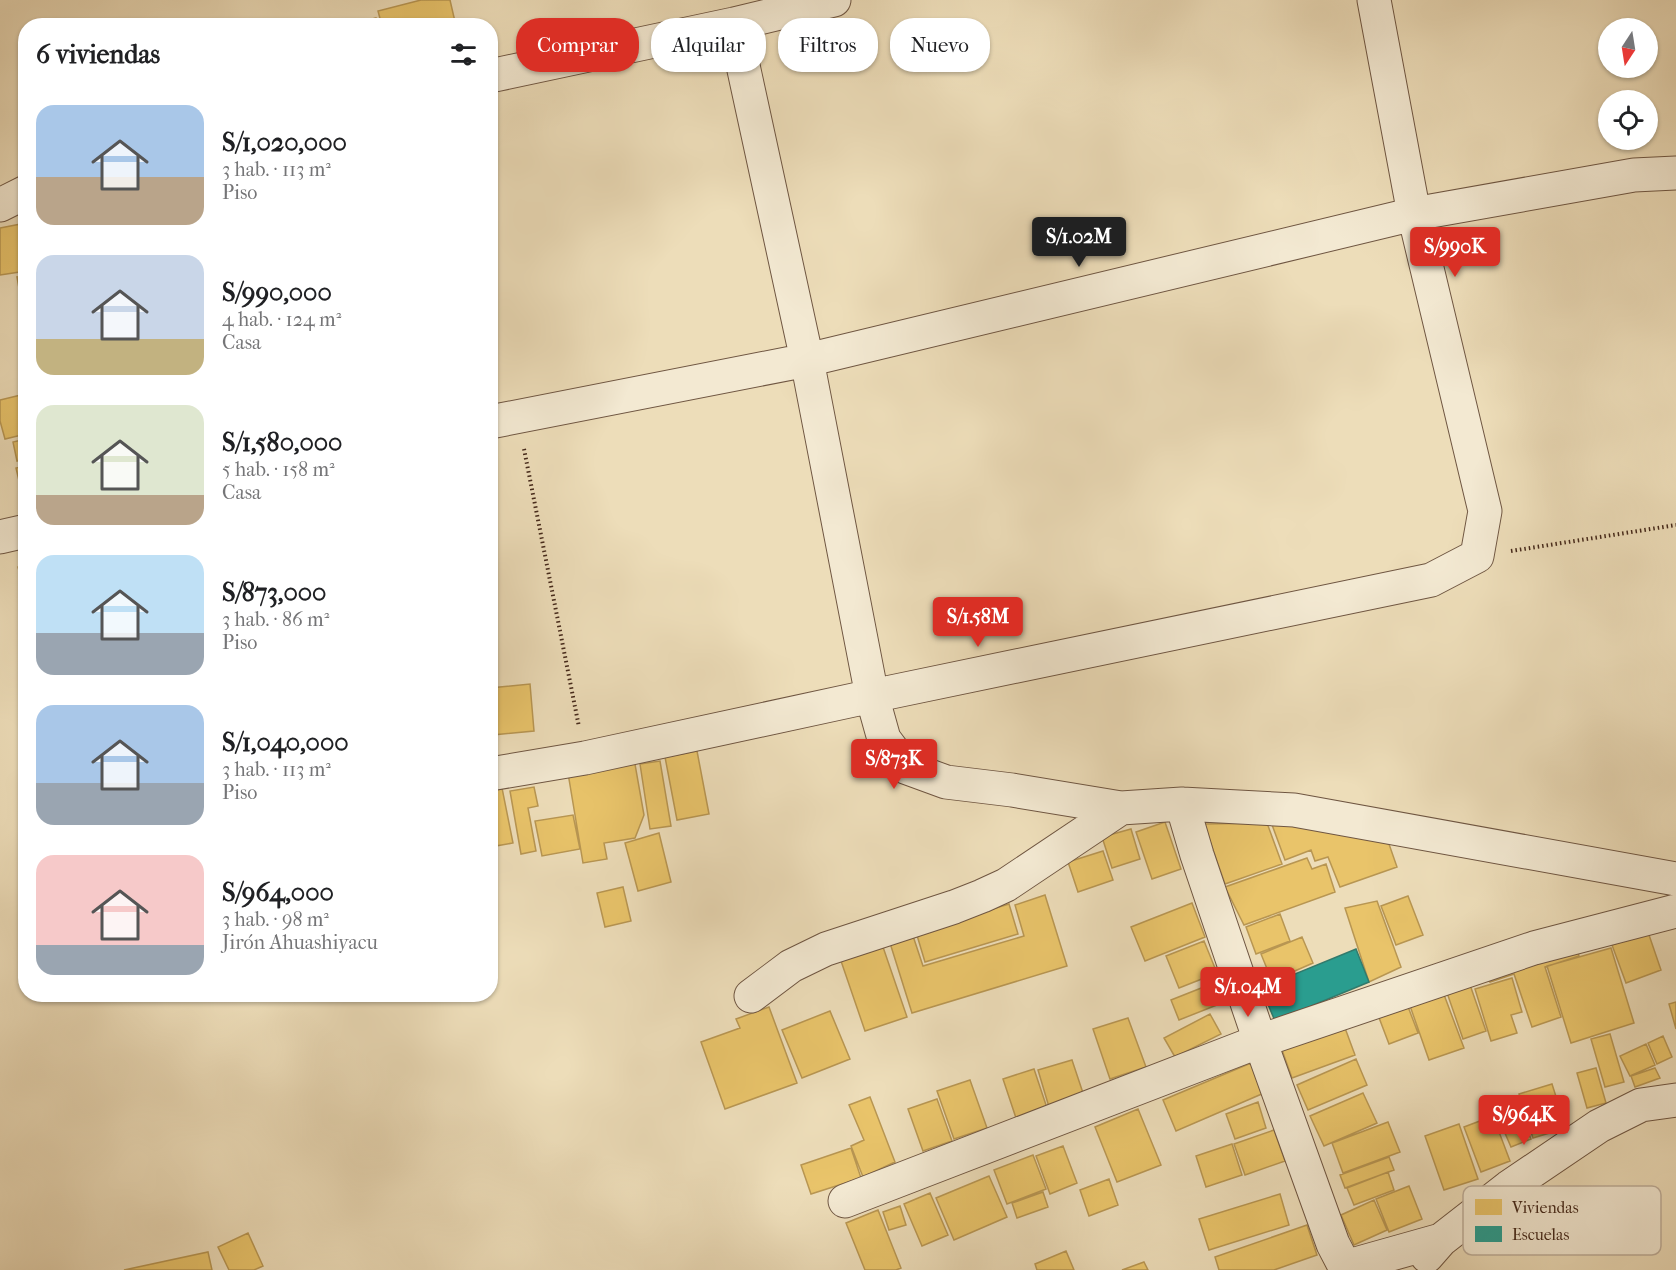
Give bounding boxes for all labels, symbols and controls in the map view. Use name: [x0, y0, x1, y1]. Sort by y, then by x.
chip: Comprar: [516, 18, 639, 72]
chip: Alquilar: [651, 18, 766, 72]
chip: Filtros: [778, 18, 878, 72]
chip: Nuevo: [890, 18, 990, 72]
north arrow: [1598, 18, 1658, 78]
map controls: [1598, 18, 1658, 150]
icon: filters: [447, 38, 480, 71]
text: 6 viviendas: [36, 39, 160, 70]
button: locate: [1598, 90, 1658, 150]
text: S/1,020,000: [222, 127, 347, 158]
icon: home: [84, 129, 156, 201]
text: 3 hab. · 113 m²: [222, 158, 331, 181]
text: Piso: [222, 181, 258, 204]
pin: S/1.02M: [1024, 217, 1134, 268]
text: S/1.02M: [1046, 225, 1112, 248]
pin: S/990K: [1406, 227, 1504, 278]
text: S/990K: [1424, 235, 1486, 258]
text: S/990,000: [222, 277, 332, 308]
icon: home: [84, 279, 156, 351]
text: 4 hab. · 124 m²: [222, 308, 341, 331]
text: Casa: [222, 331, 261, 354]
text: S/1,580,000: [222, 427, 342, 458]
icon: home: [84, 429, 156, 501]
text: 5 hab. · 158 m²: [222, 458, 335, 481]
text: Casa: [222, 481, 261, 504]
text: S/873,000: [222, 577, 326, 608]
icon: home: [84, 579, 156, 651]
pin: S/1.58M: [923, 597, 1033, 648]
text: S/1.58M: [947, 605, 1009, 628]
text: 3 hab. · 86 m²: [222, 608, 329, 631]
text: Piso: [222, 631, 258, 654]
text: S/1,040,000: [222, 727, 349, 758]
icon: home: [84, 729, 156, 801]
pin: S/873K: [845, 739, 943, 790]
text: S/873K: [865, 747, 923, 770]
text: 3 hab. · 113 m²: [222, 758, 331, 781]
text: Piso: [222, 781, 258, 804]
text: S/964,000: [222, 877, 334, 908]
icon: home: [84, 879, 156, 951]
text: 3 hab. · 98 m²: [222, 908, 329, 931]
text: Jirón Ahuashiyacu: [222, 931, 378, 954]
pin: S/1.04M: [1193, 967, 1303, 1018]
text: S/1.04M: [1214, 975, 1282, 998]
pin: S/964K: [1475, 1095, 1573, 1146]
text: S/964K: [1493, 1103, 1555, 1126]
legend: [1463, 1186, 1661, 1255]
text: Viviendas: [1511, 1198, 1579, 1217]
text: Escuelas: [1512, 1225, 1569, 1244]

